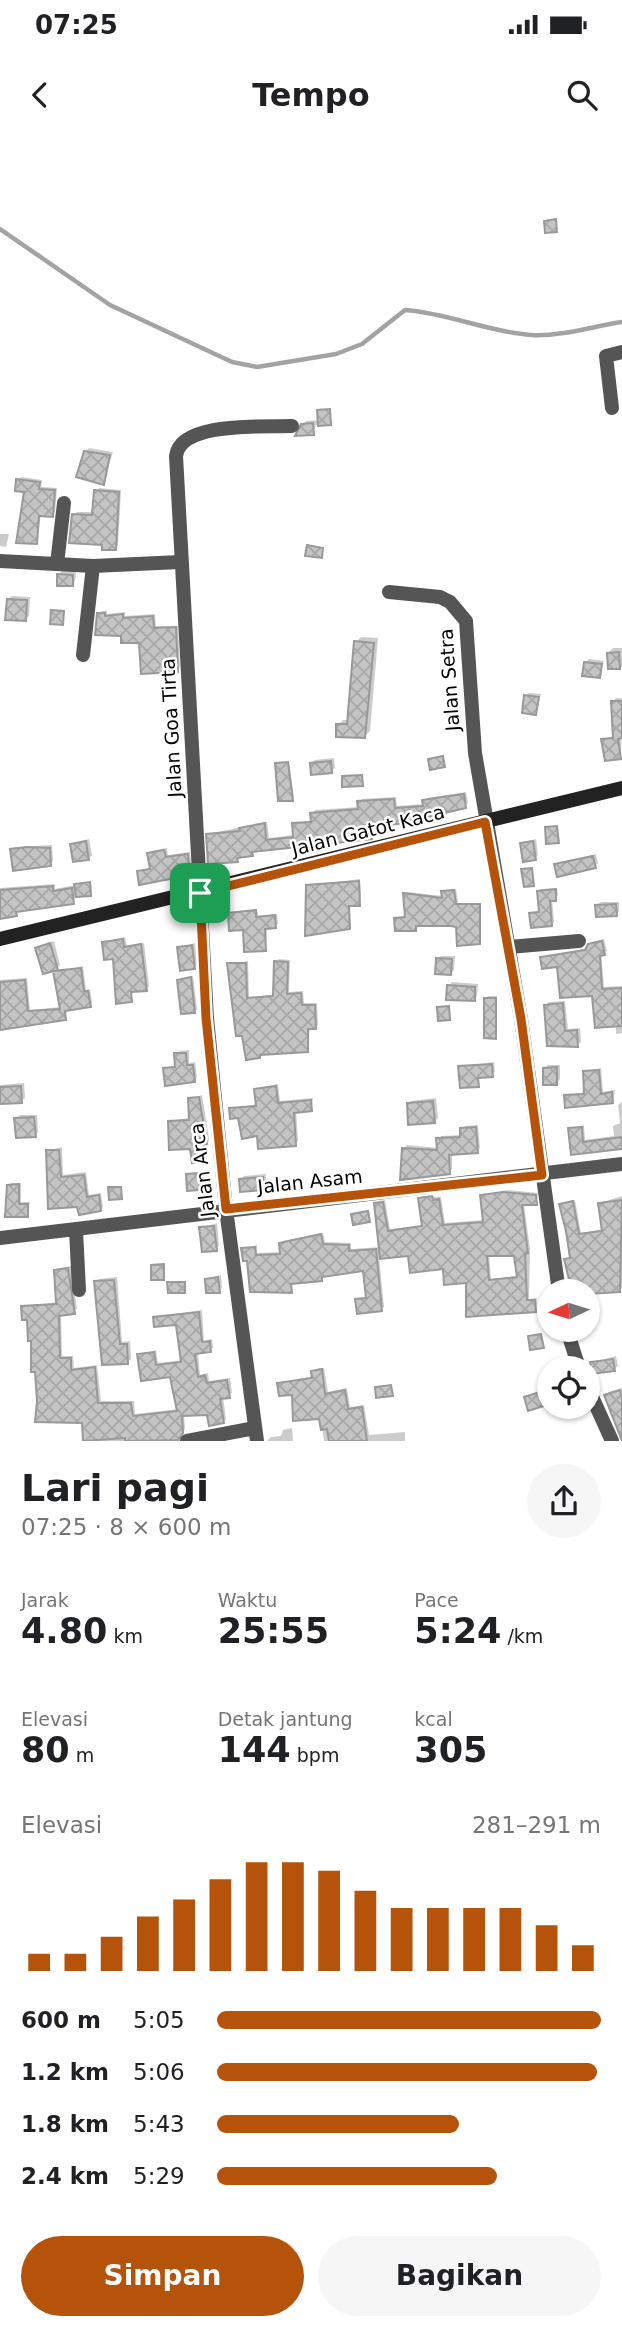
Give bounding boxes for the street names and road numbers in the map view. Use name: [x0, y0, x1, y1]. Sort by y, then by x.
street label: Jalan Setra: [434, 628, 464, 733]
street label: Jalan Goa Tirta: [156, 658, 186, 799]
street label: Jalan Gatot Kaca: [288, 800, 447, 860]
street label: Jalan Arca: [185, 1122, 219, 1219]
street label: Jalan Asam: [255, 1165, 364, 1198]

